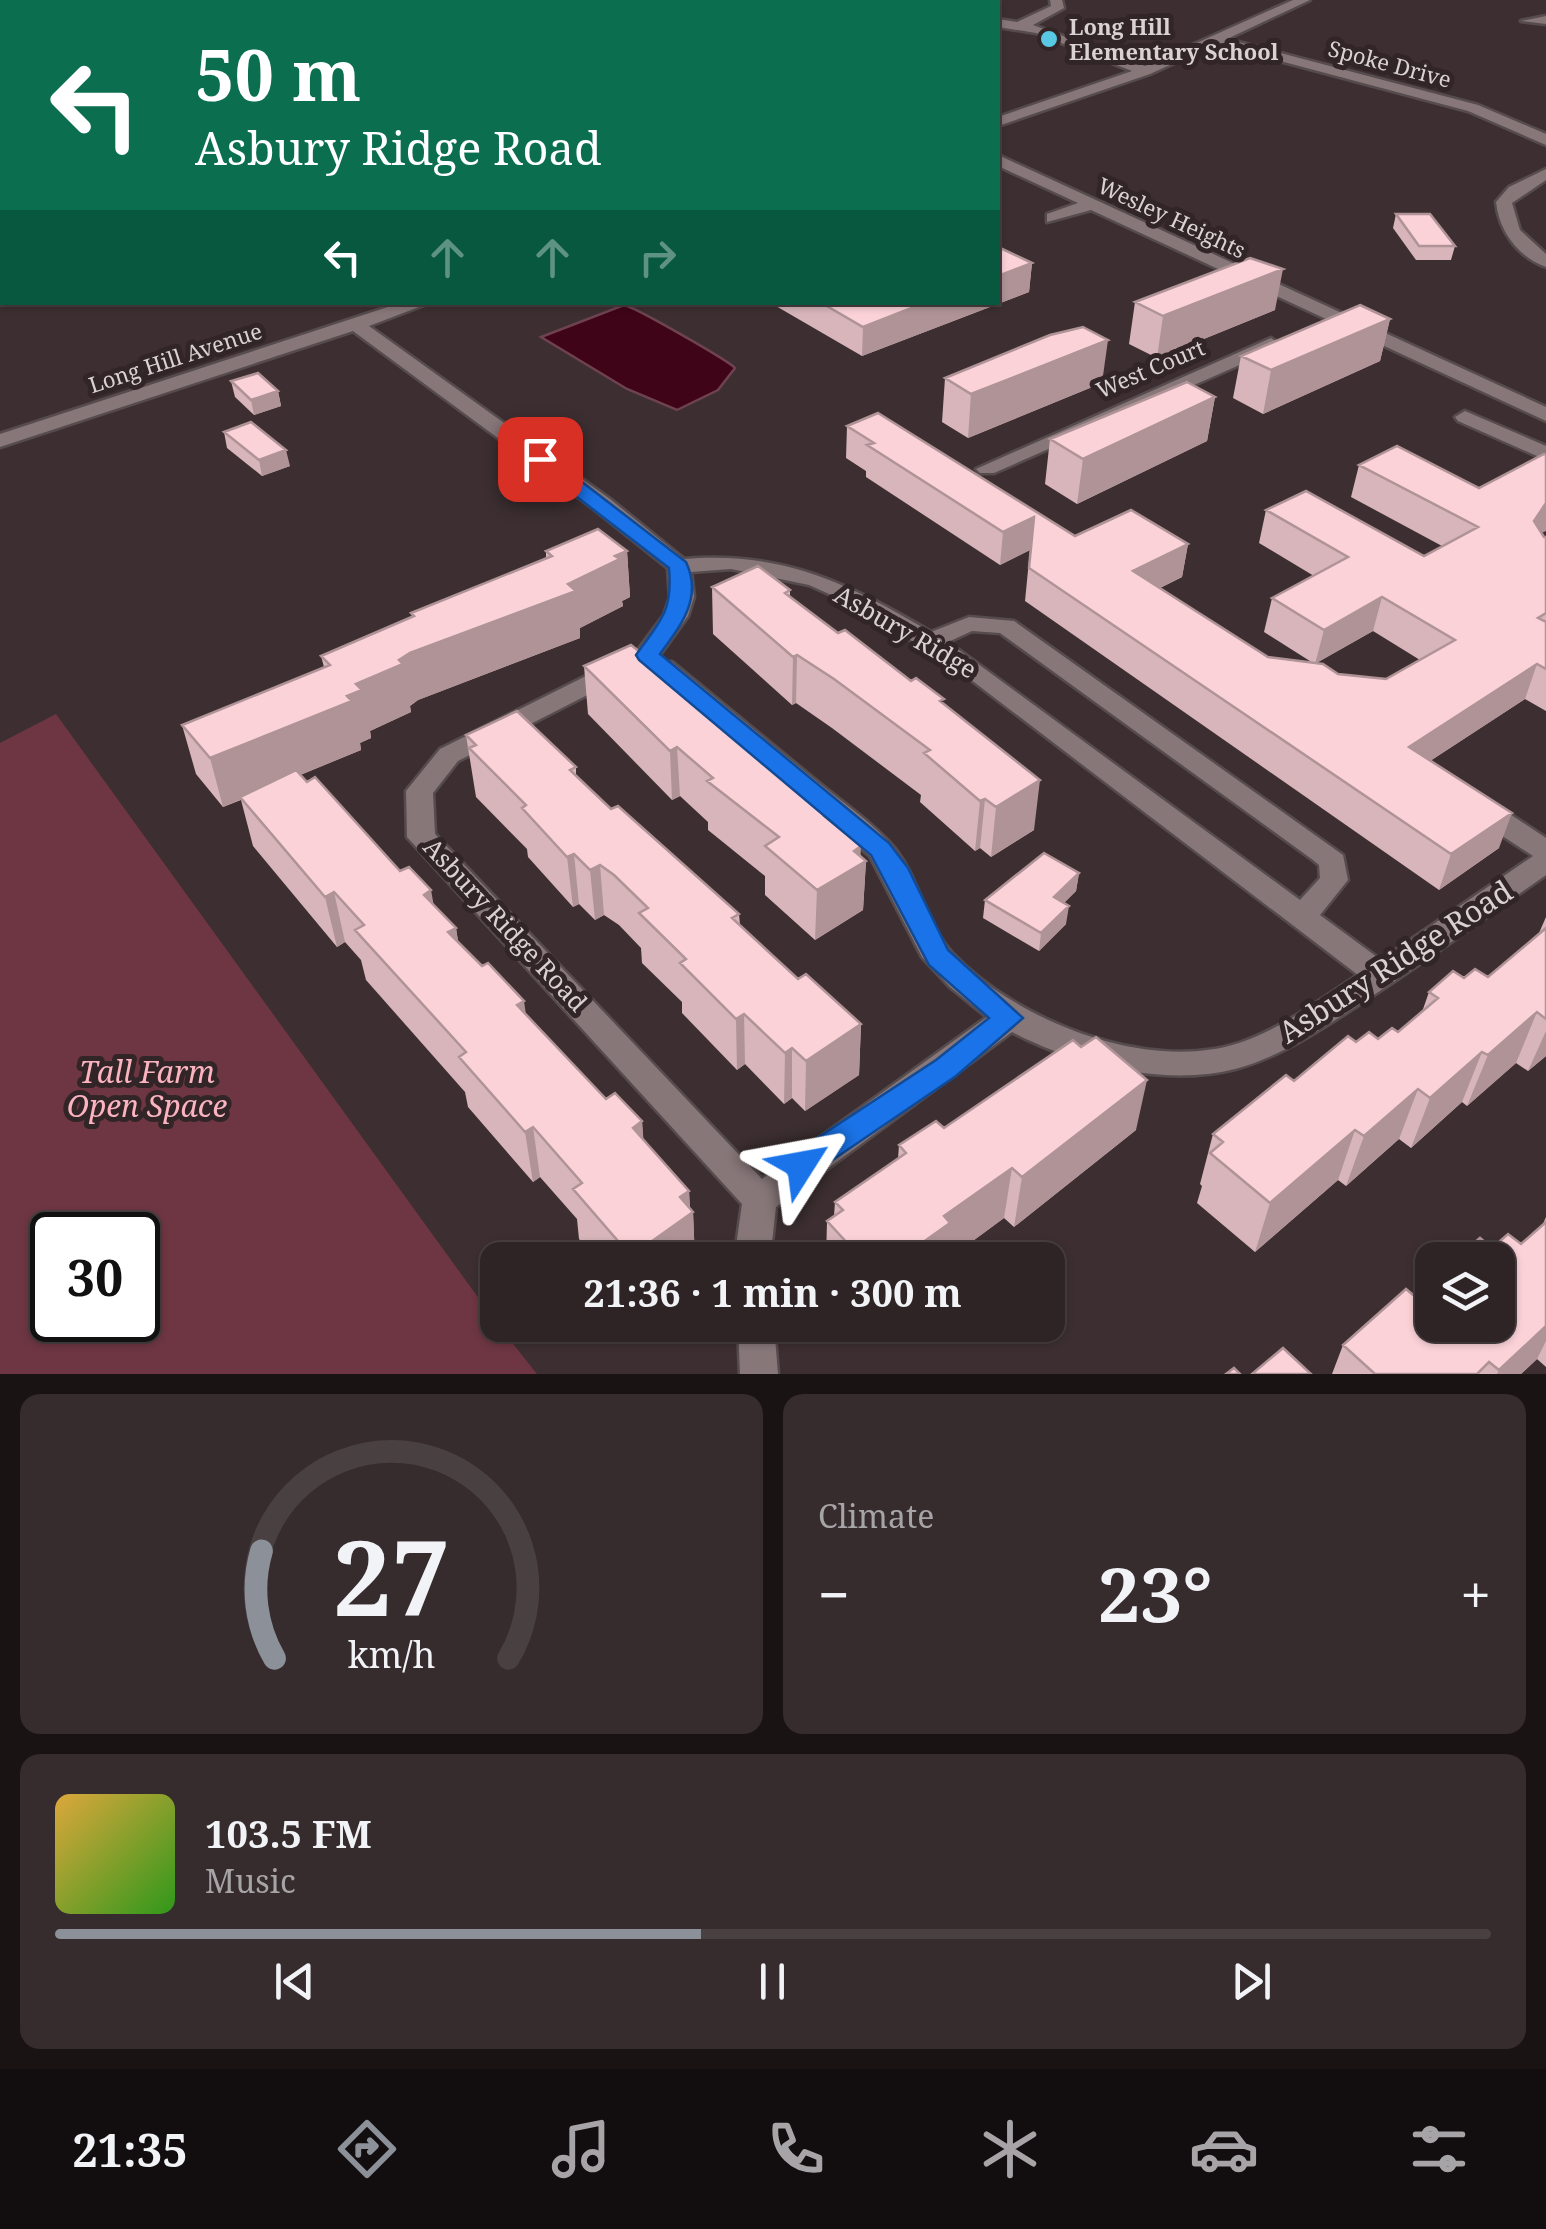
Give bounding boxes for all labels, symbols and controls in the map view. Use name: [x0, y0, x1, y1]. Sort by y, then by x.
place label: Long Hill Elementary School: [1069, 11, 1279, 66]
text: 50 m: [195, 26, 361, 122]
marker: Long Hill Elementary School: [1038, 28, 1060, 50]
street label: Spoke Drive: [1325, 32, 1455, 94]
icon: left: [30, 40, 160, 170]
text: Asbury Ridge Road: [195, 117, 602, 178]
street label: Wesley Heights: [1093, 170, 1251, 264]
icon: left: [315, 230, 370, 285]
icon: ahead: [420, 230, 475, 285]
icon: ahead: [525, 230, 580, 285]
icon: right: [630, 230, 685, 285]
street label: Long Hill Avenue: [84, 315, 266, 399]
street label: West Court: [1091, 332, 1209, 404]
pin: [498, 417, 583, 502]
icon: arrive: [513, 432, 568, 487]
street label: Asbury Ridge: [829, 577, 983, 685]
street label: Asbury Ridge Road: [417, 830, 595, 1018]
street label: Asbury Ridge Road: [1270, 870, 1520, 1052]
park label: Tall Farm Open Space: [67, 1051, 227, 1126]
position arrow: [749, 1113, 853, 1217]
speed limit sign: 30: [30, 1212, 160, 1342]
map controls: [1415, 1242, 1515, 1342]
button: layers: [1415, 1242, 1515, 1342]
text: 21:36 · 1 min · 300 m: [583, 1266, 962, 1318]
text: Climate: [818, 1494, 934, 1537]
text: 27: [333, 1505, 450, 1646]
text: 23°: [1098, 1542, 1212, 1644]
text: −: [818, 1556, 850, 1631]
text: +: [1460, 1556, 1491, 1631]
text: km/h: [348, 1630, 435, 1678]
text: 103.5 FM: [205, 1807, 372, 1859]
text: Music: [205, 1859, 296, 1902]
icon: previous: [267, 1954, 322, 2009]
icon: pause: [745, 1954, 800, 2009]
icon: next: [1224, 1954, 1279, 2009]
icon: directions: [332, 2114, 402, 2184]
icon: music: [546, 2114, 616, 2184]
icon: phone: [761, 2114, 831, 2184]
icon: climate: [975, 2114, 1045, 2184]
icon: car: [1189, 2114, 1259, 2184]
icon: filters: [1404, 2114, 1474, 2184]
text: 21:35: [72, 2119, 188, 2180]

